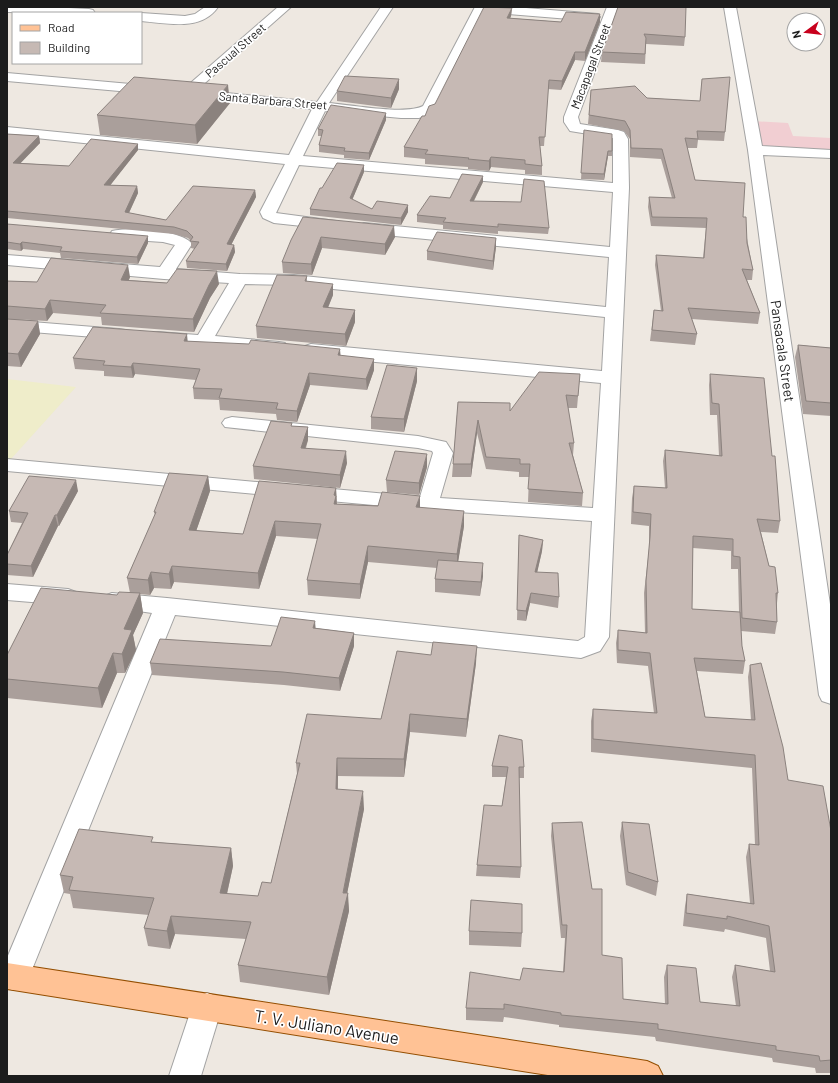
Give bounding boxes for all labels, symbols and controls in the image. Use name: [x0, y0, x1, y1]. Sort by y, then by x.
legend: [12, 12, 142, 64]
north arrow: [786, 12, 826, 52]
text: Road: [48, 20, 75, 34]
street label: Pascual Street: [202, 20, 268, 80]
street label: Macapagal Street: [567, 21, 613, 111]
text: N: [789, 29, 803, 40]
text: Building: [48, 40, 90, 54]
street label: Santa Barbara Street: [218, 88, 328, 112]
street label: Pansacala Street: [767, 299, 799, 403]
street label: T. V. Juliano Avenue: [253, 1005, 401, 1047]

